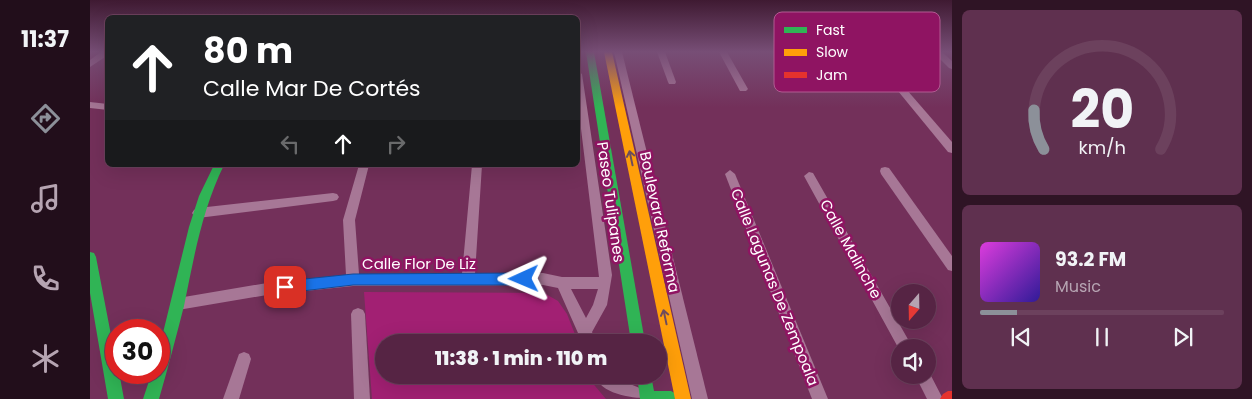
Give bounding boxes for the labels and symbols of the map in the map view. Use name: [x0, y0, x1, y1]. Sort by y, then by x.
legend: [774, 12, 940, 92]
text: Fast: [816, 20, 845, 40]
text: Slow: [816, 42, 849, 62]
text: Jam: [816, 65, 847, 85]
street label: Paseo Tulipanes: [592, 140, 630, 264]
street label: Boulevard Reforma: [635, 149, 685, 295]
one-way arrow: [626, 151, 635, 167]
street label: Calle Lagunas De Zempoala: [726, 185, 824, 389]
street label: Calle Malinche: [815, 196, 887, 302]
position arrow: [497, 252, 549, 304]
street label: Calle Flor De Liz: [362, 253, 476, 274]
pin: [264, 266, 306, 308]
north arrow: [891, 284, 936, 329]
one-way arrow: [660, 310, 669, 326]
speed limit sign: 30: [105, 319, 170, 384]

